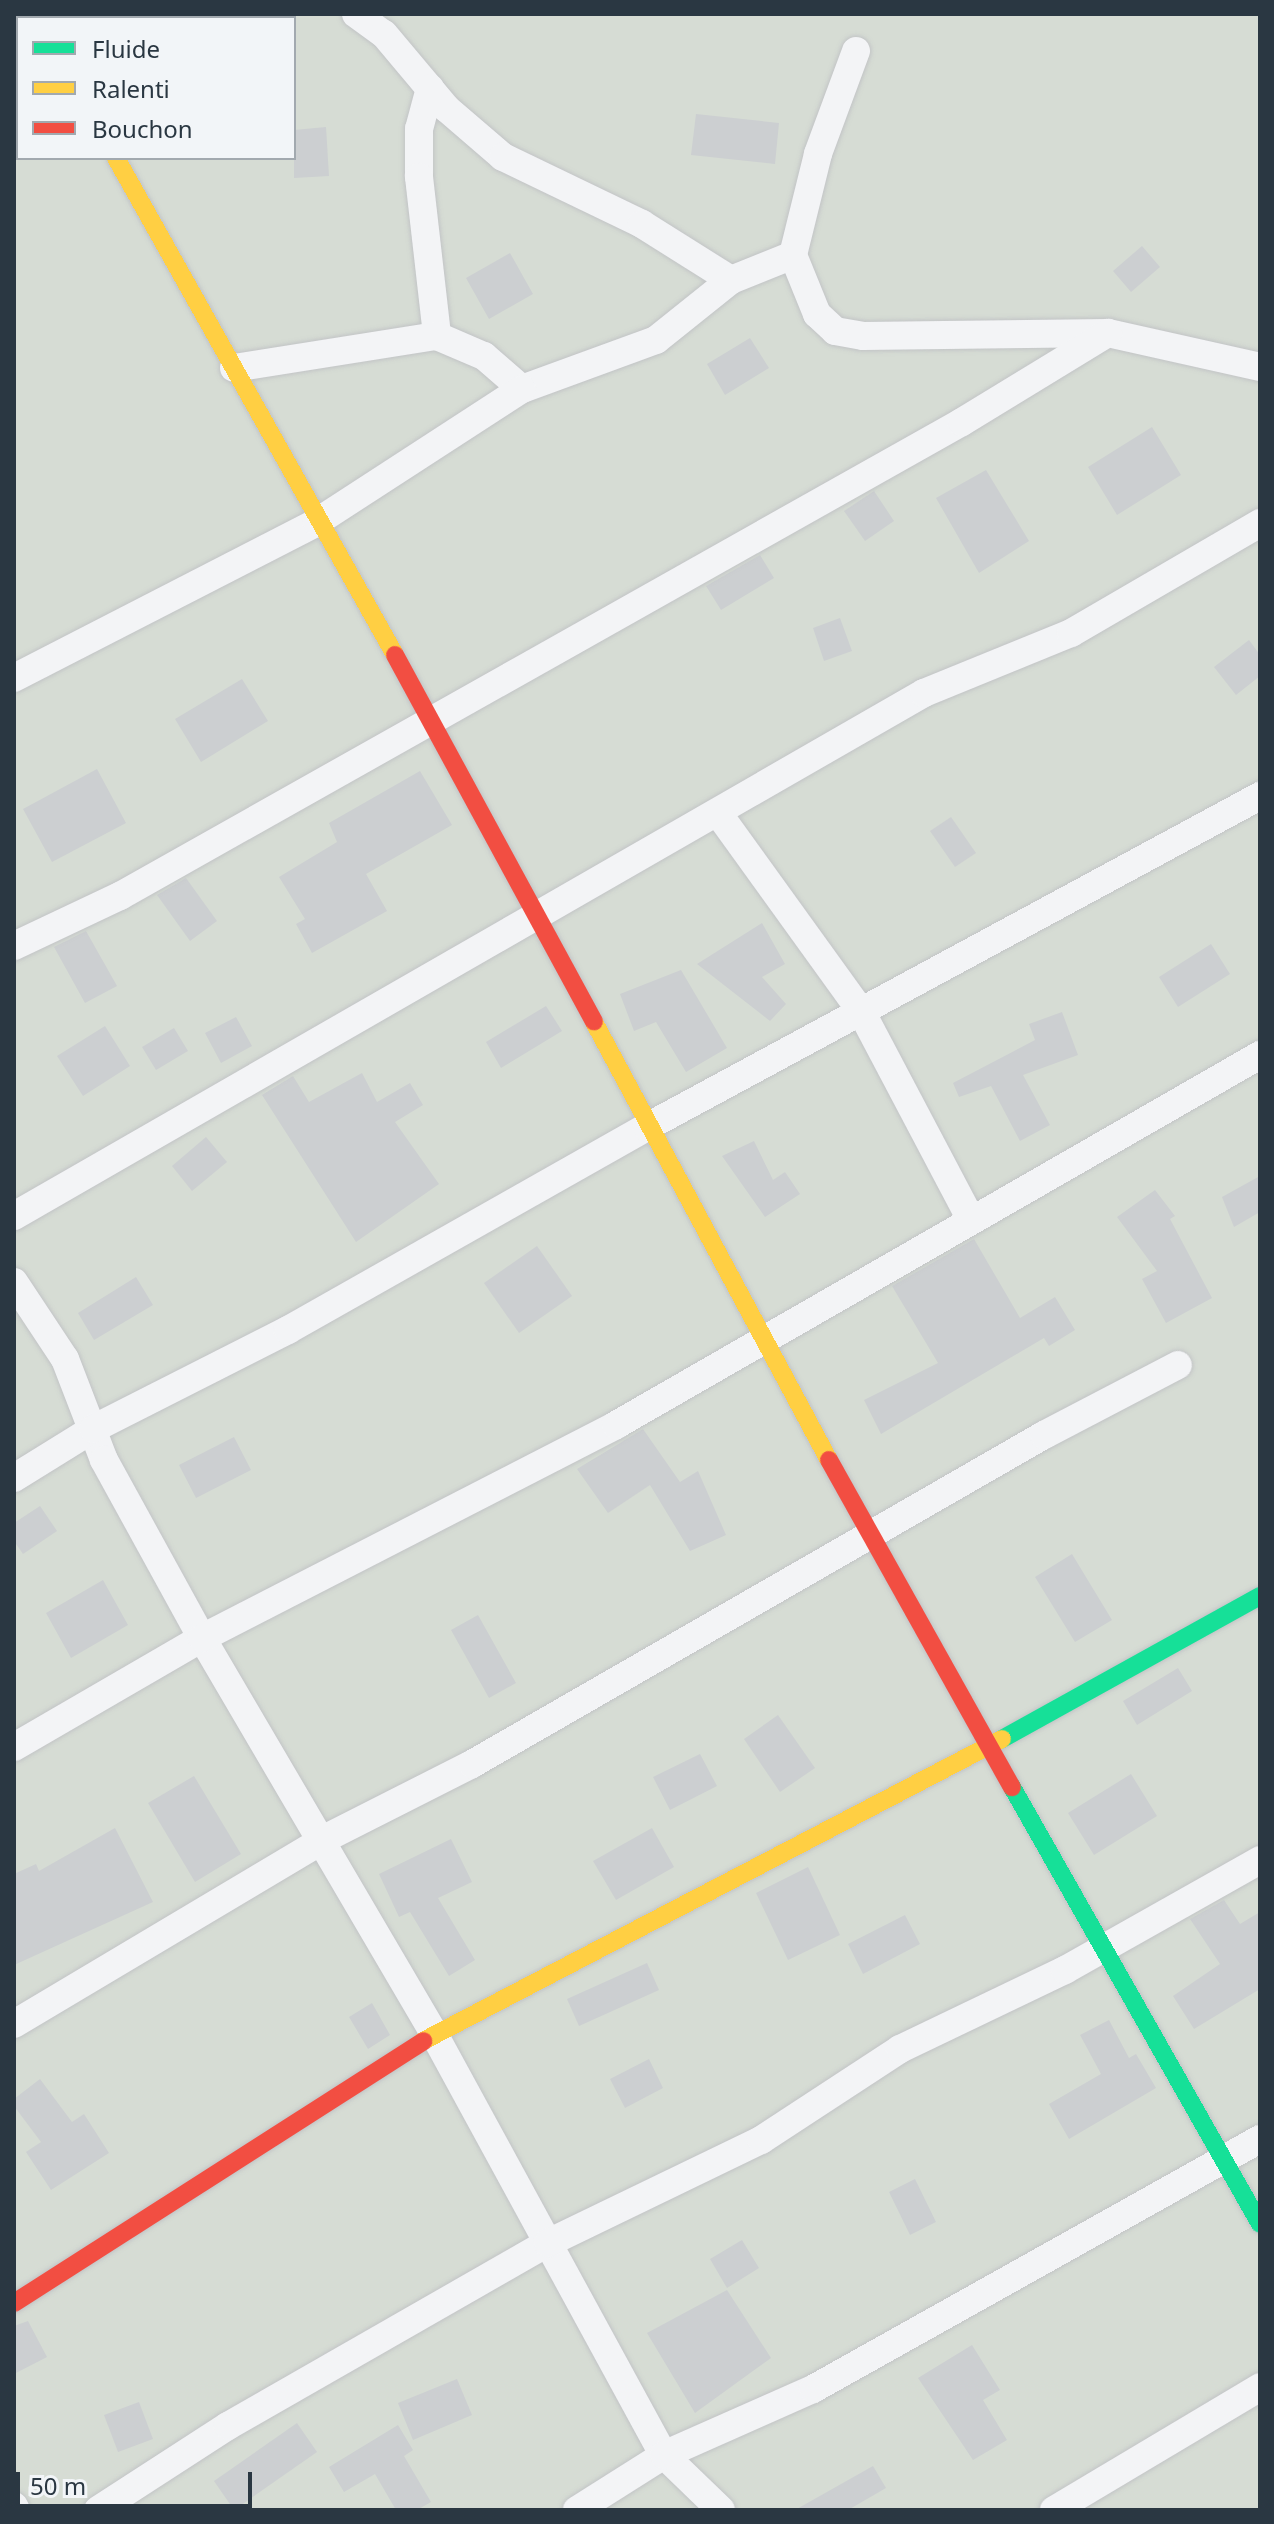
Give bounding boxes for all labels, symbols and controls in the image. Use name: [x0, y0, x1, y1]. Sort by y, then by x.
legend: [16, 16, 296, 160]
text: Fluide: [92, 32, 160, 65]
text: Ralenti: [92, 72, 170, 105]
text: Bouchon: [92, 112, 193, 145]
scale bar: [20, 2456, 256, 2506]
text: 50 m: [30, 2469, 86, 2502]

